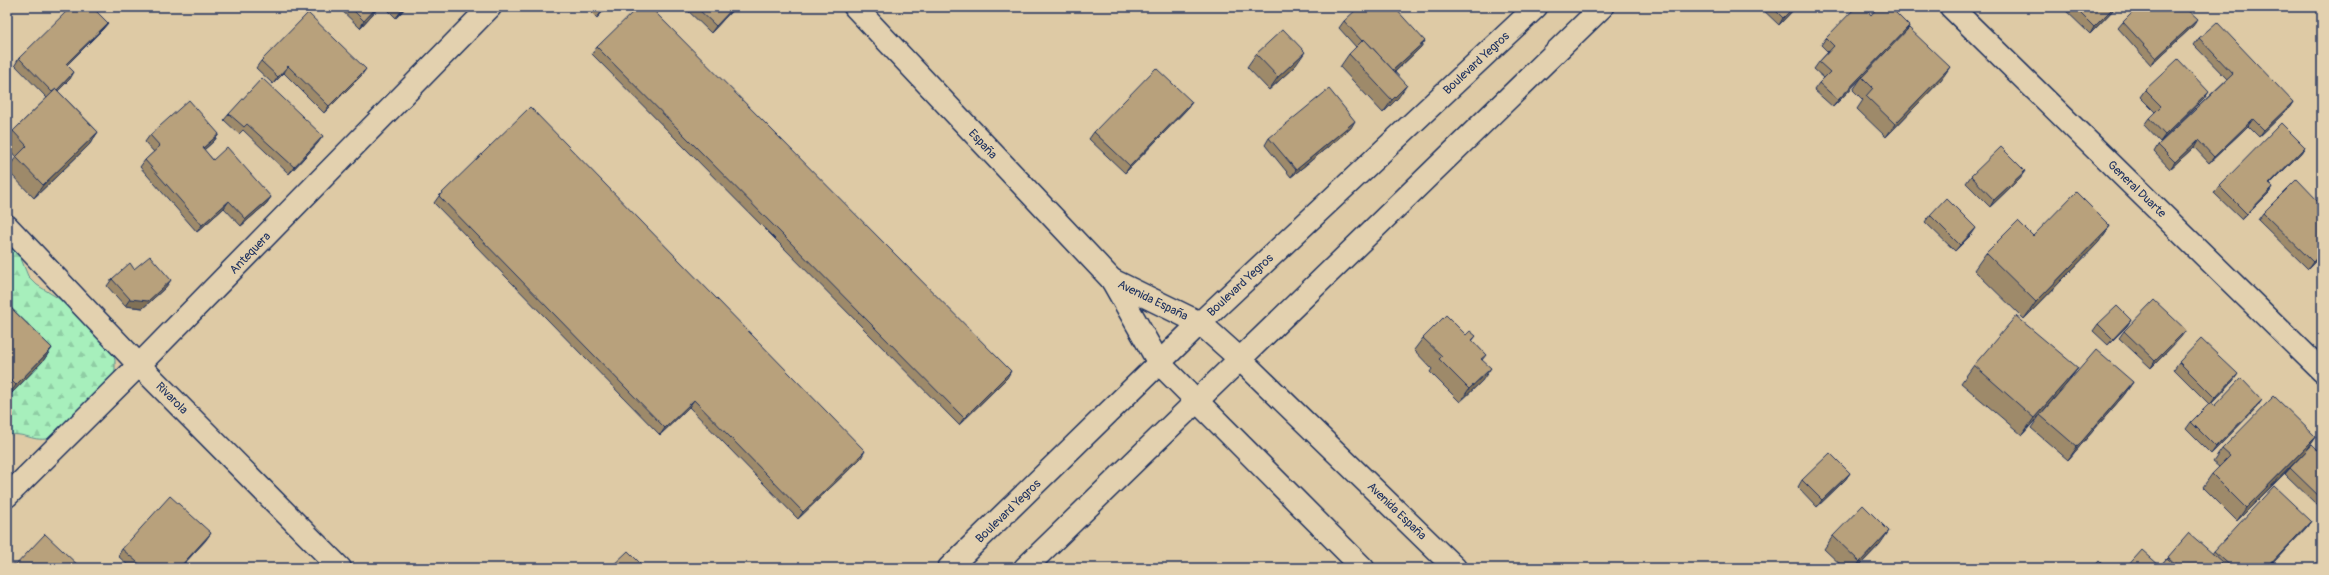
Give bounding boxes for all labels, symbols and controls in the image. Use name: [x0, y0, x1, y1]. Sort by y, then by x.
street label: Boulevard Yegros: [1440, 28, 1513, 98]
street label: España: [965, 126, 1000, 163]
street label: General Duarte: [2104, 158, 2169, 221]
street label: Antequera: [227, 229, 274, 277]
street label: Boulevard Yegros: [1204, 250, 1277, 320]
street label: Avenida España: [1115, 277, 1191, 324]
street label: Rivarola: [152, 379, 191, 418]
street label: Boulevard Yegros: [973, 476, 1045, 546]
street label: Avenida España: [1364, 479, 1430, 544]

